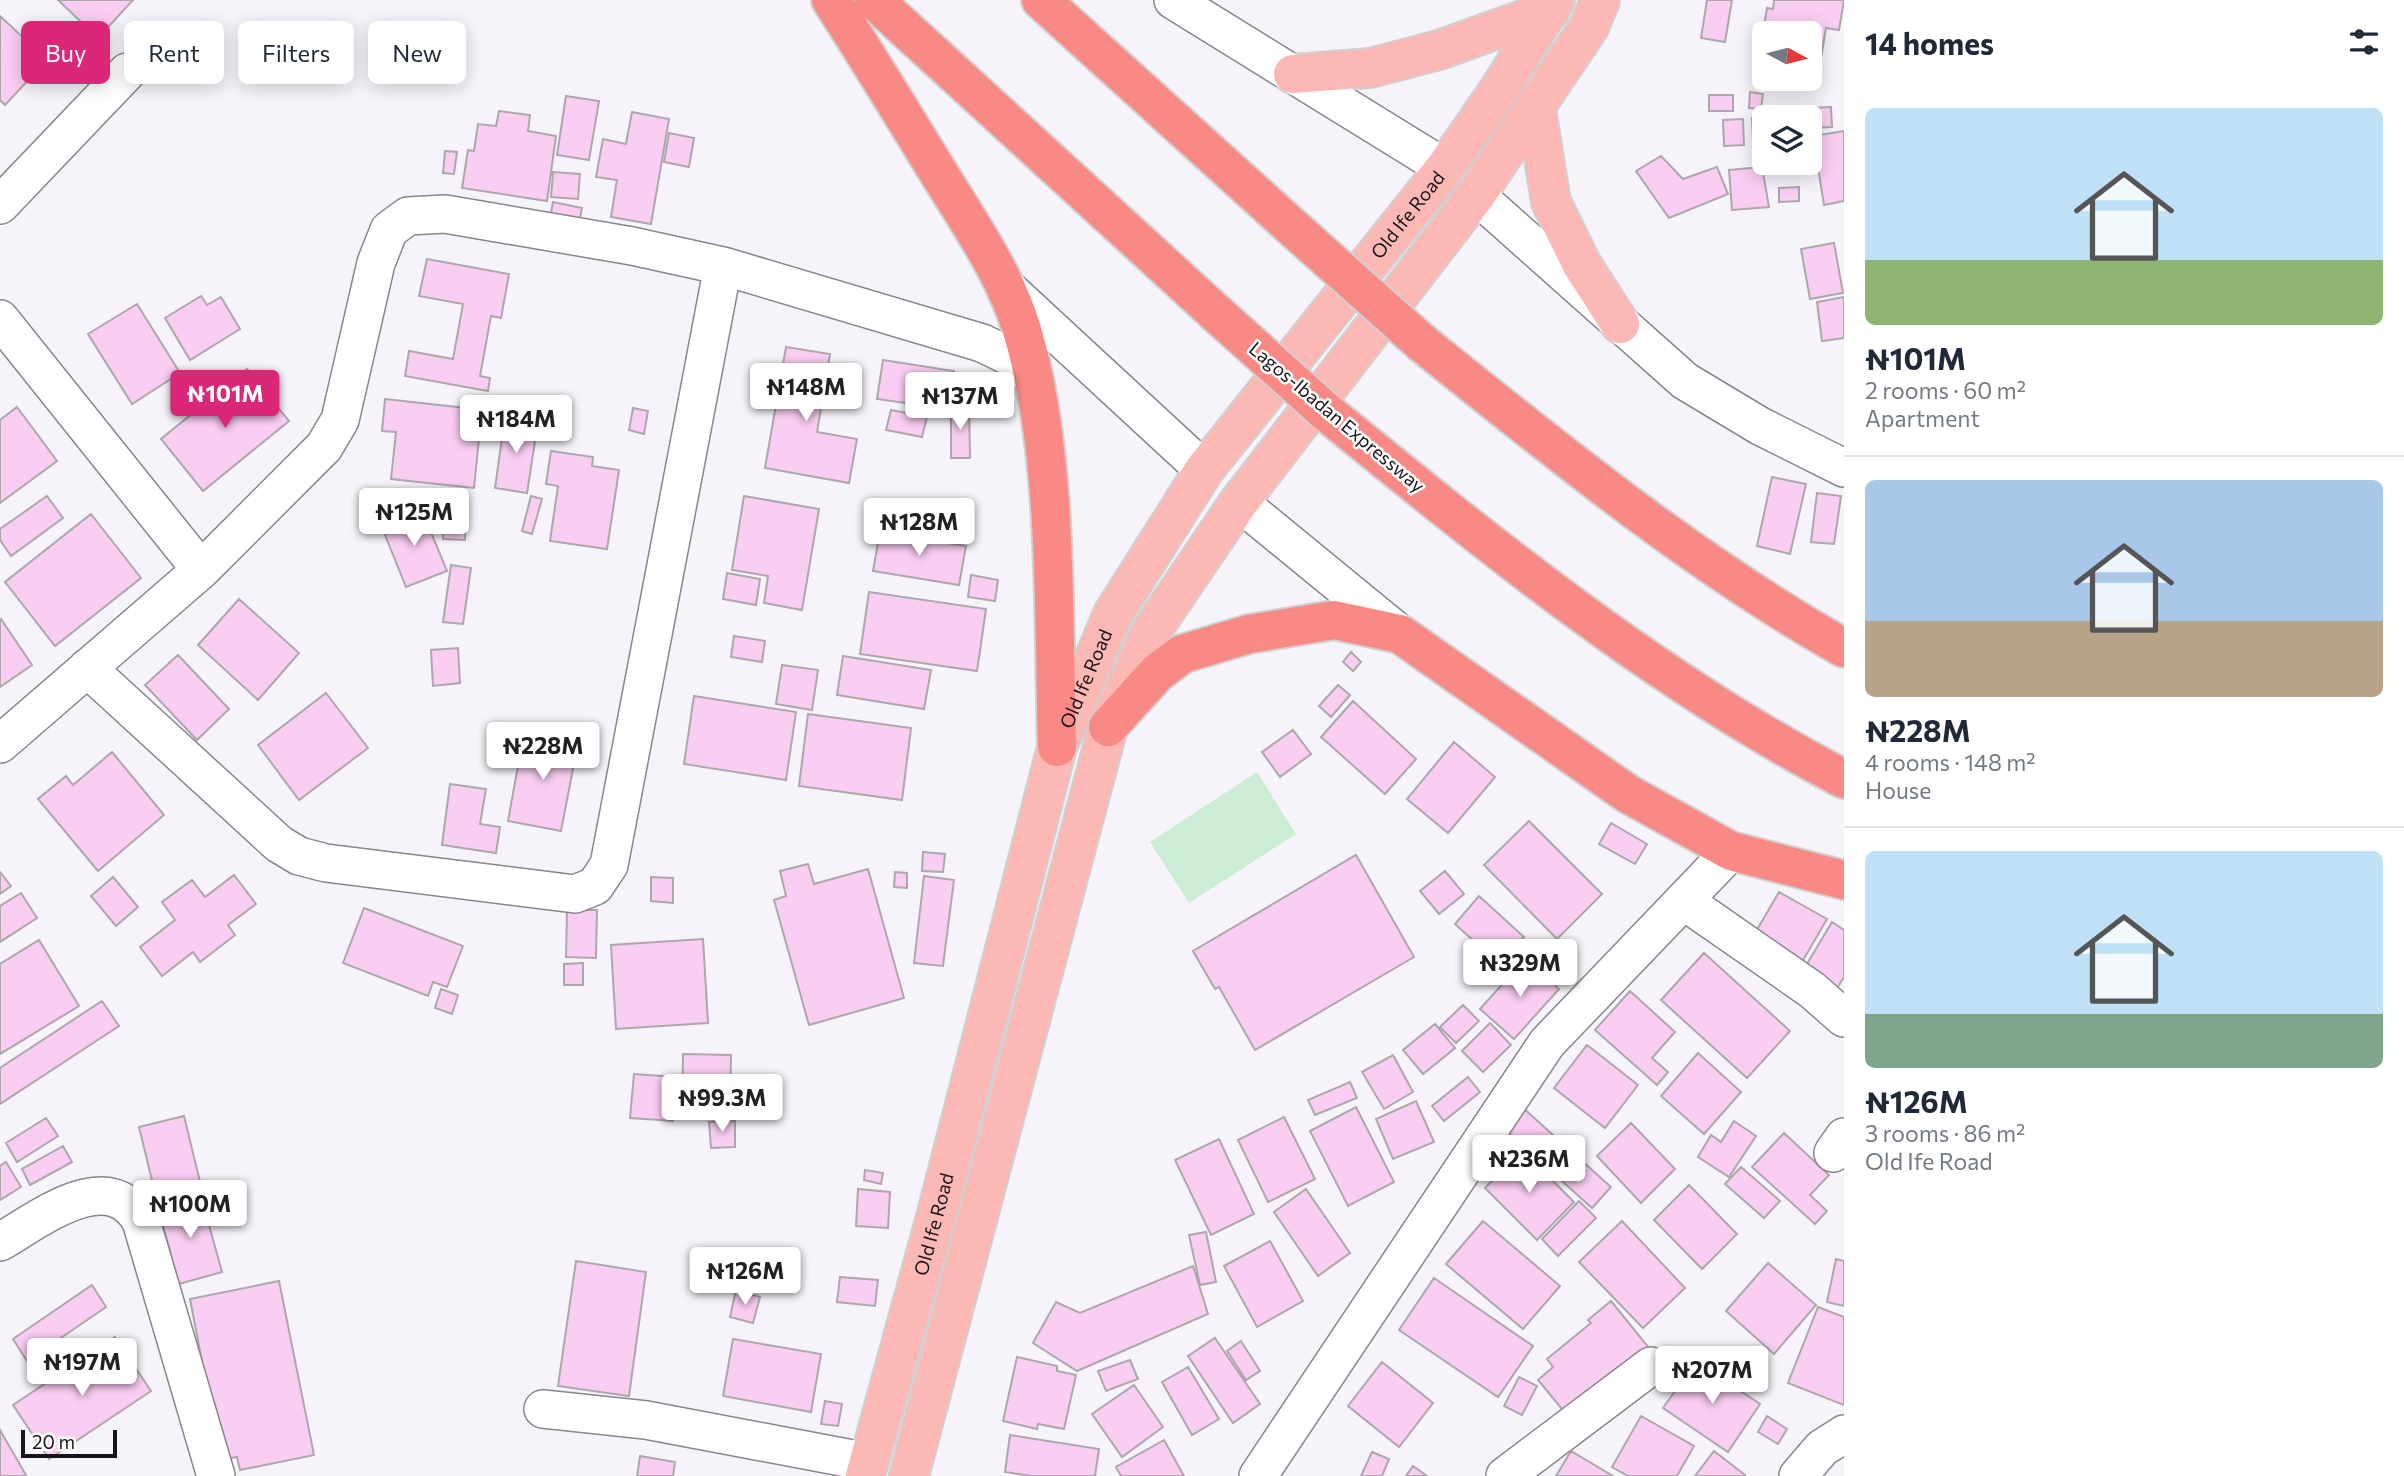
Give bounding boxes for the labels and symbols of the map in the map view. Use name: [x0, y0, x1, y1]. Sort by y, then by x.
north arrow: [1752, 21, 1822, 91]
street label: Old Ife Road: [1365, 166, 1449, 263]
street label: Lagos-Ibadan Expressway: [1245, 336, 1430, 497]
pin: ₦148M: [757, 364, 855, 423]
pin: ₦101M: [176, 370, 274, 430]
pin: ₦137M: [911, 372, 1009, 432]
pin: ₦184M: [467, 396, 565, 455]
pin: ₦125M: [365, 489, 463, 548]
pin: ₦128M: [870, 498, 968, 558]
street label: Old Ife Road: [1054, 625, 1116, 732]
pin: ₦228M: [494, 722, 592, 782]
pin: ₦329M: [1471, 940, 1569, 999]
pin: ₦99.3M: [665, 1074, 779, 1134]
pin: ₦236M: [1480, 1136, 1578, 1195]
street label: Old Ife Road: [908, 1170, 958, 1278]
pin: ₦100M: [141, 1180, 239, 1240]
pin: ₦126M: [696, 1248, 794, 1307]
pin: ₦197M: [33, 1338, 131, 1398]
pin: ₦207M: [1663, 1346, 1761, 1406]
scale bar: [21, 1427, 117, 1459]

